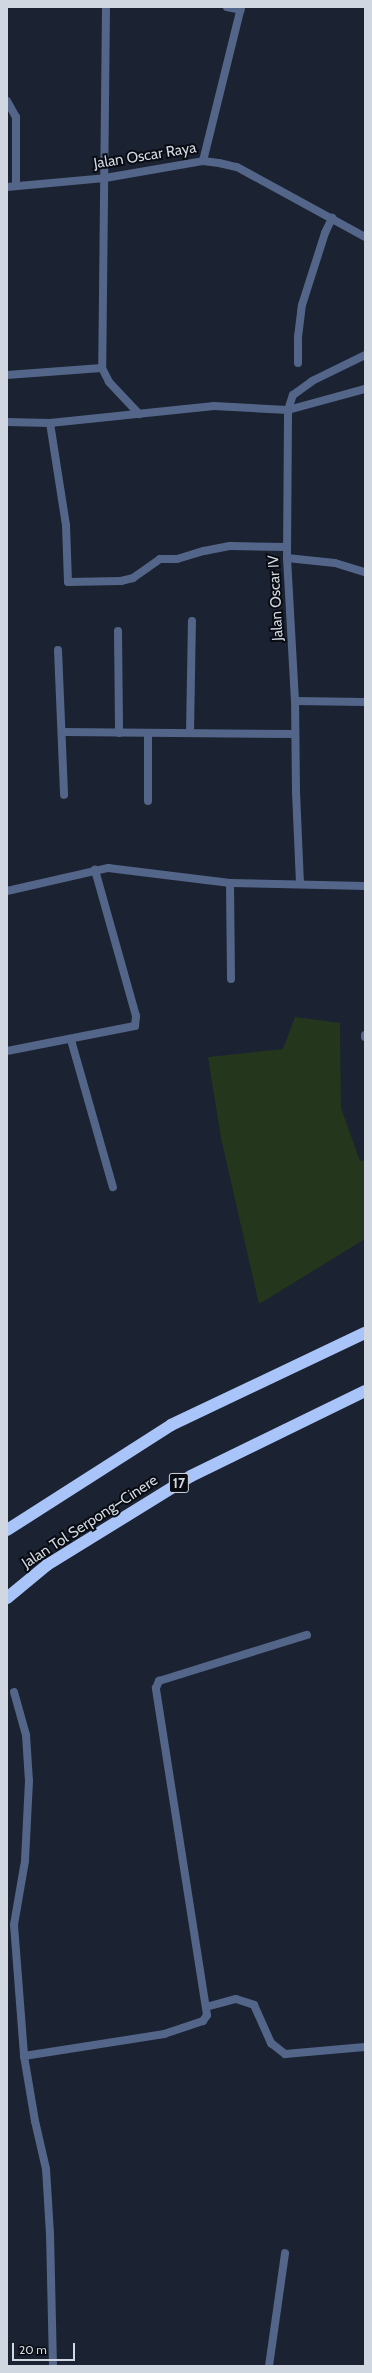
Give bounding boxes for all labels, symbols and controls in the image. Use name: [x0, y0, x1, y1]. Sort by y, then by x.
street label: Jalan Oscar Raya: [92, 139, 198, 173]
street label: Jalan Oscar IV: [265, 555, 287, 641]
street label: Jalan Tol Serpong–Cinere: [19, 1471, 161, 1573]
road number: 17: [168, 1471, 190, 1495]
scale bar: [14, 2335, 77, 2361]
text: 20 m: [19, 2342, 47, 2357]

